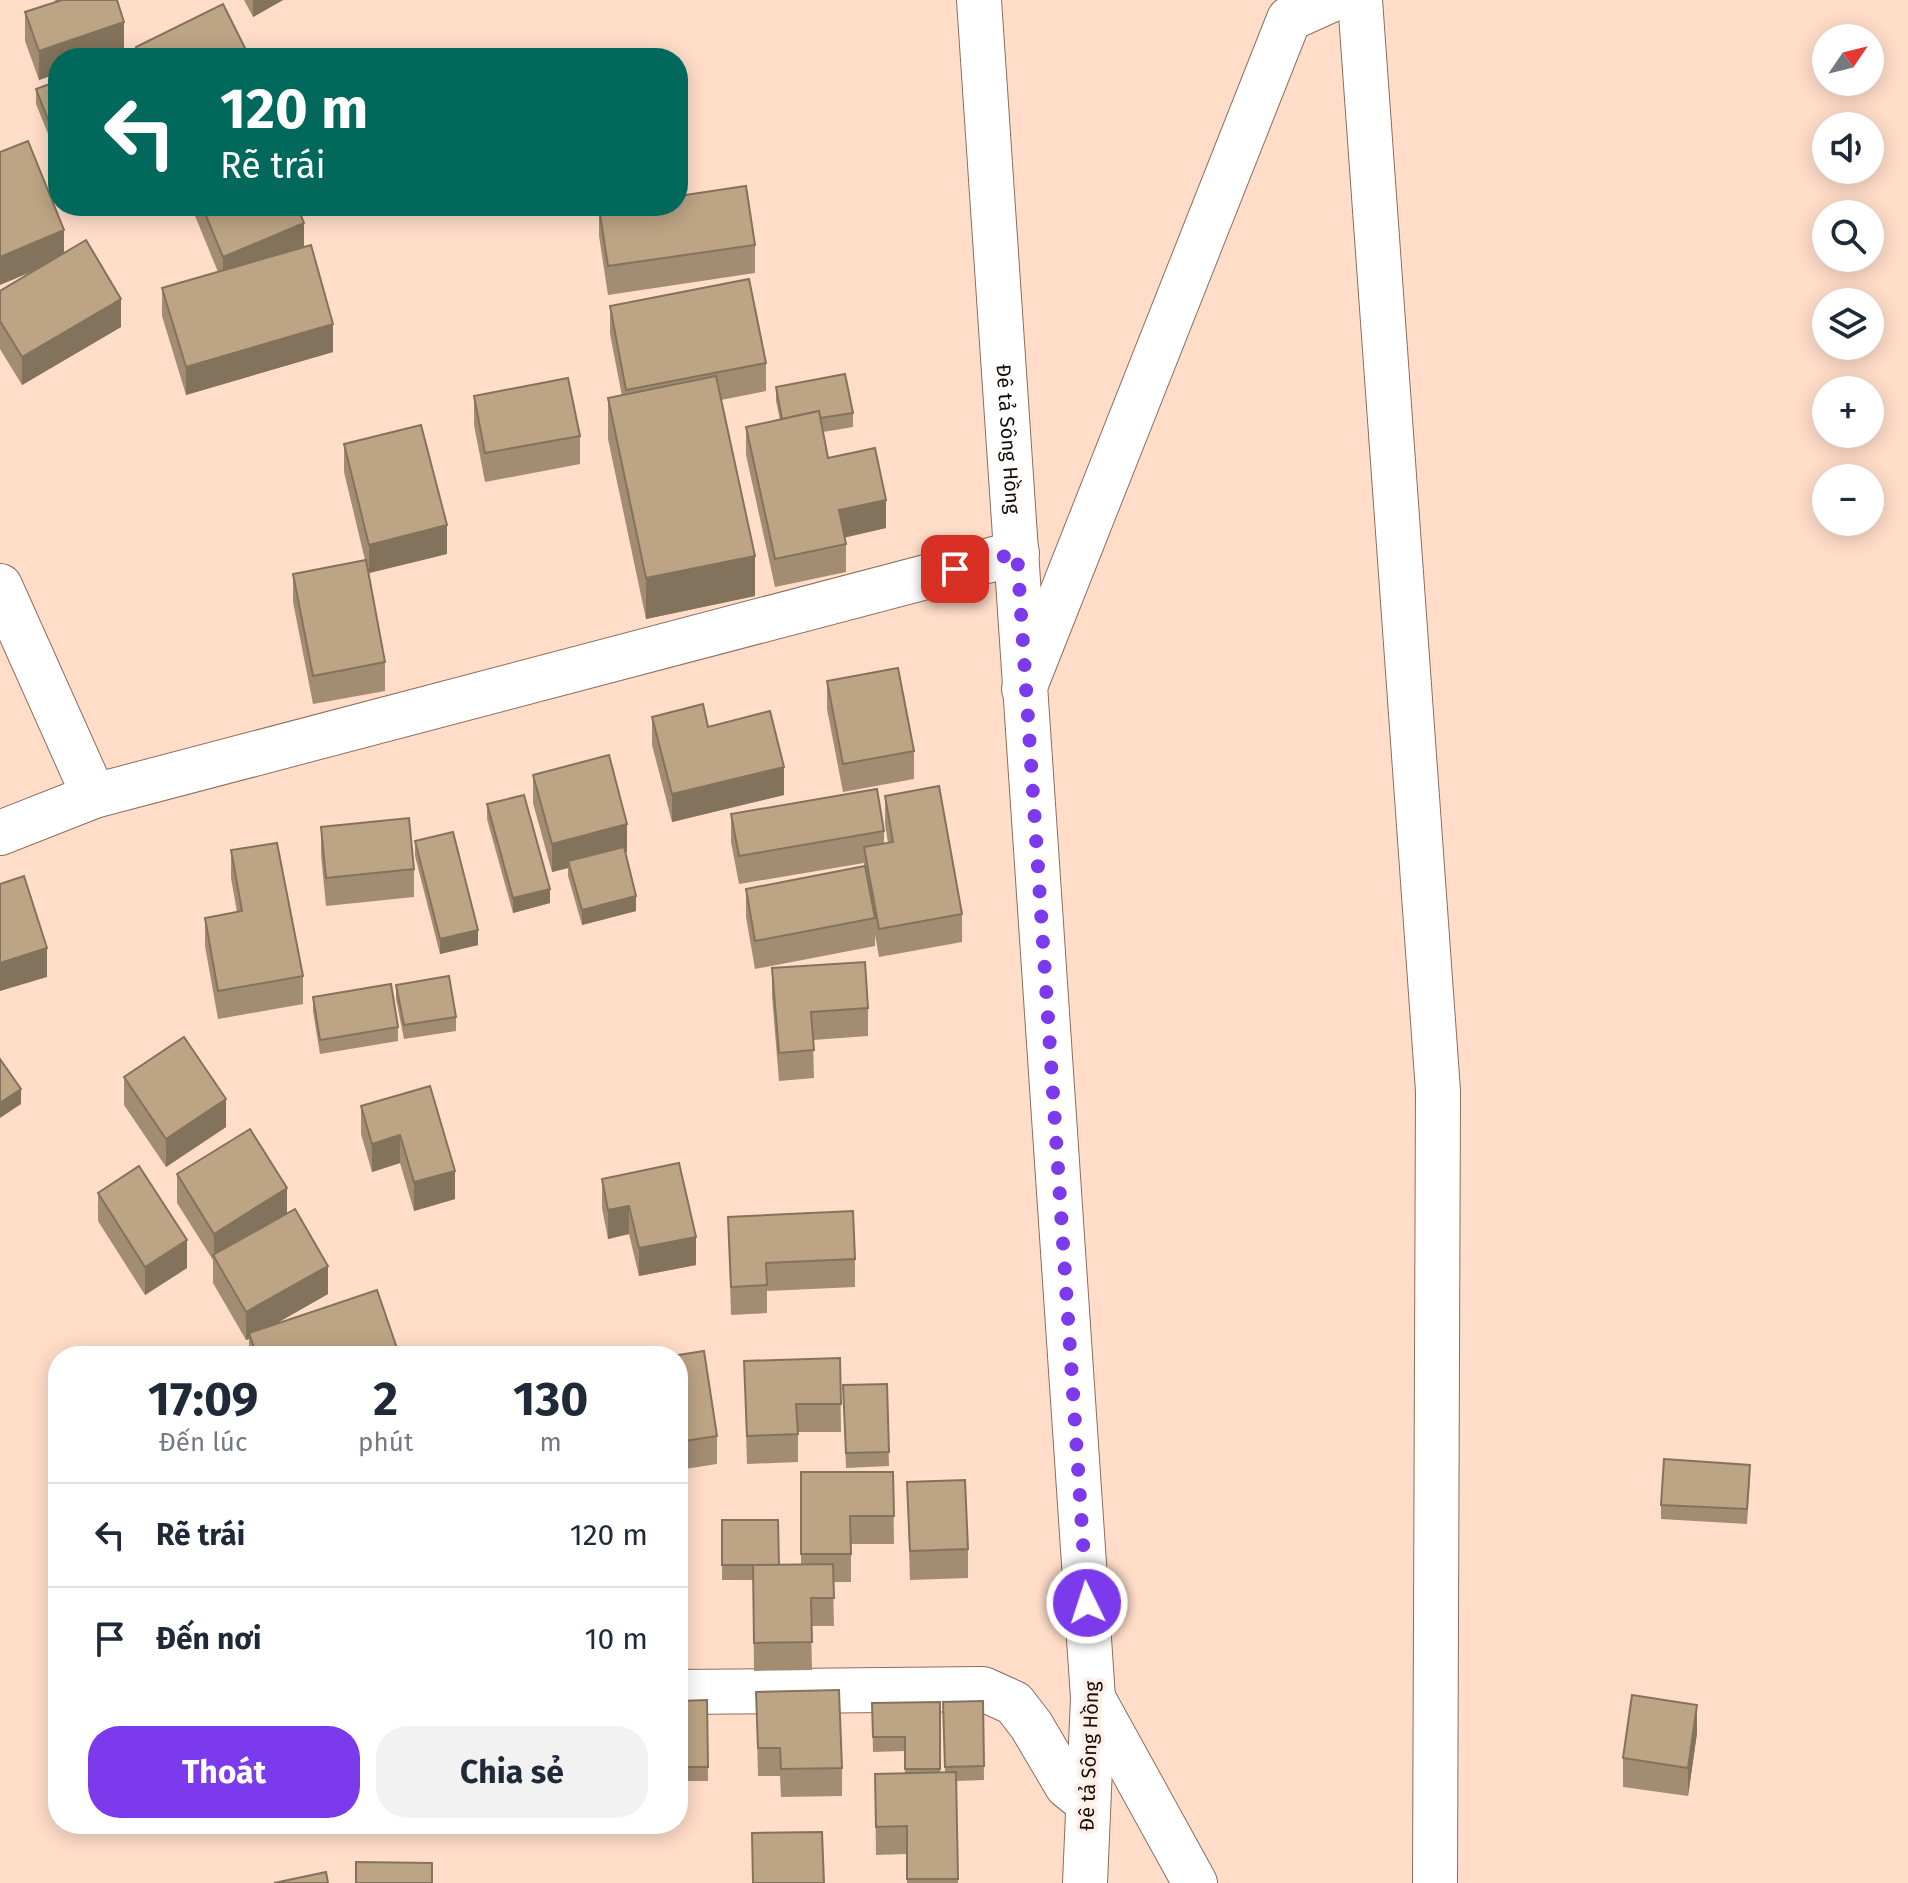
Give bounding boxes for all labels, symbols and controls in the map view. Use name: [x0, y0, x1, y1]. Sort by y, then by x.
north arrow: [1812, 24, 1884, 96]
map controls: [1812, 24, 1884, 536]
text: 120 m: [220, 76, 368, 143]
icon: left: [88, 80, 192, 184]
button: sound: [1812, 112, 1884, 184]
text: Rẽ trái: [220, 144, 326, 188]
button: search: [1812, 200, 1884, 272]
button: layers: [1812, 288, 1884, 360]
street label: Đê tả Sông Hồng: [991, 363, 1026, 515]
button: +: [1812, 376, 1884, 448]
button: −: [1812, 464, 1884, 536]
pin: [921, 535, 989, 603]
icon: arrive: [933, 547, 977, 591]
text: 17:09: [148, 1370, 258, 1428]
text: 2: [373, 1370, 398, 1428]
text: 130: [513, 1370, 588, 1428]
text: Đến lúc: [159, 1427, 247, 1458]
text: phút: [358, 1427, 413, 1458]
text: m: [539, 1427, 562, 1458]
icon: left: [88, 1513, 132, 1557]
text: Rẽ trái: [156, 1517, 245, 1553]
text: 120 m: [570, 1517, 648, 1553]
position arrow: [1045, 1561, 1129, 1645]
icon: arrive: [88, 1617, 132, 1661]
text: Đến nơi: [156, 1621, 261, 1657]
text: 10 m: [585, 1621, 648, 1657]
street label: Đê tả Sông Hồng: [1074, 1680, 1104, 1831]
button: Thoát: [88, 1726, 360, 1818]
button: Chia sẻ: [376, 1726, 648, 1818]

